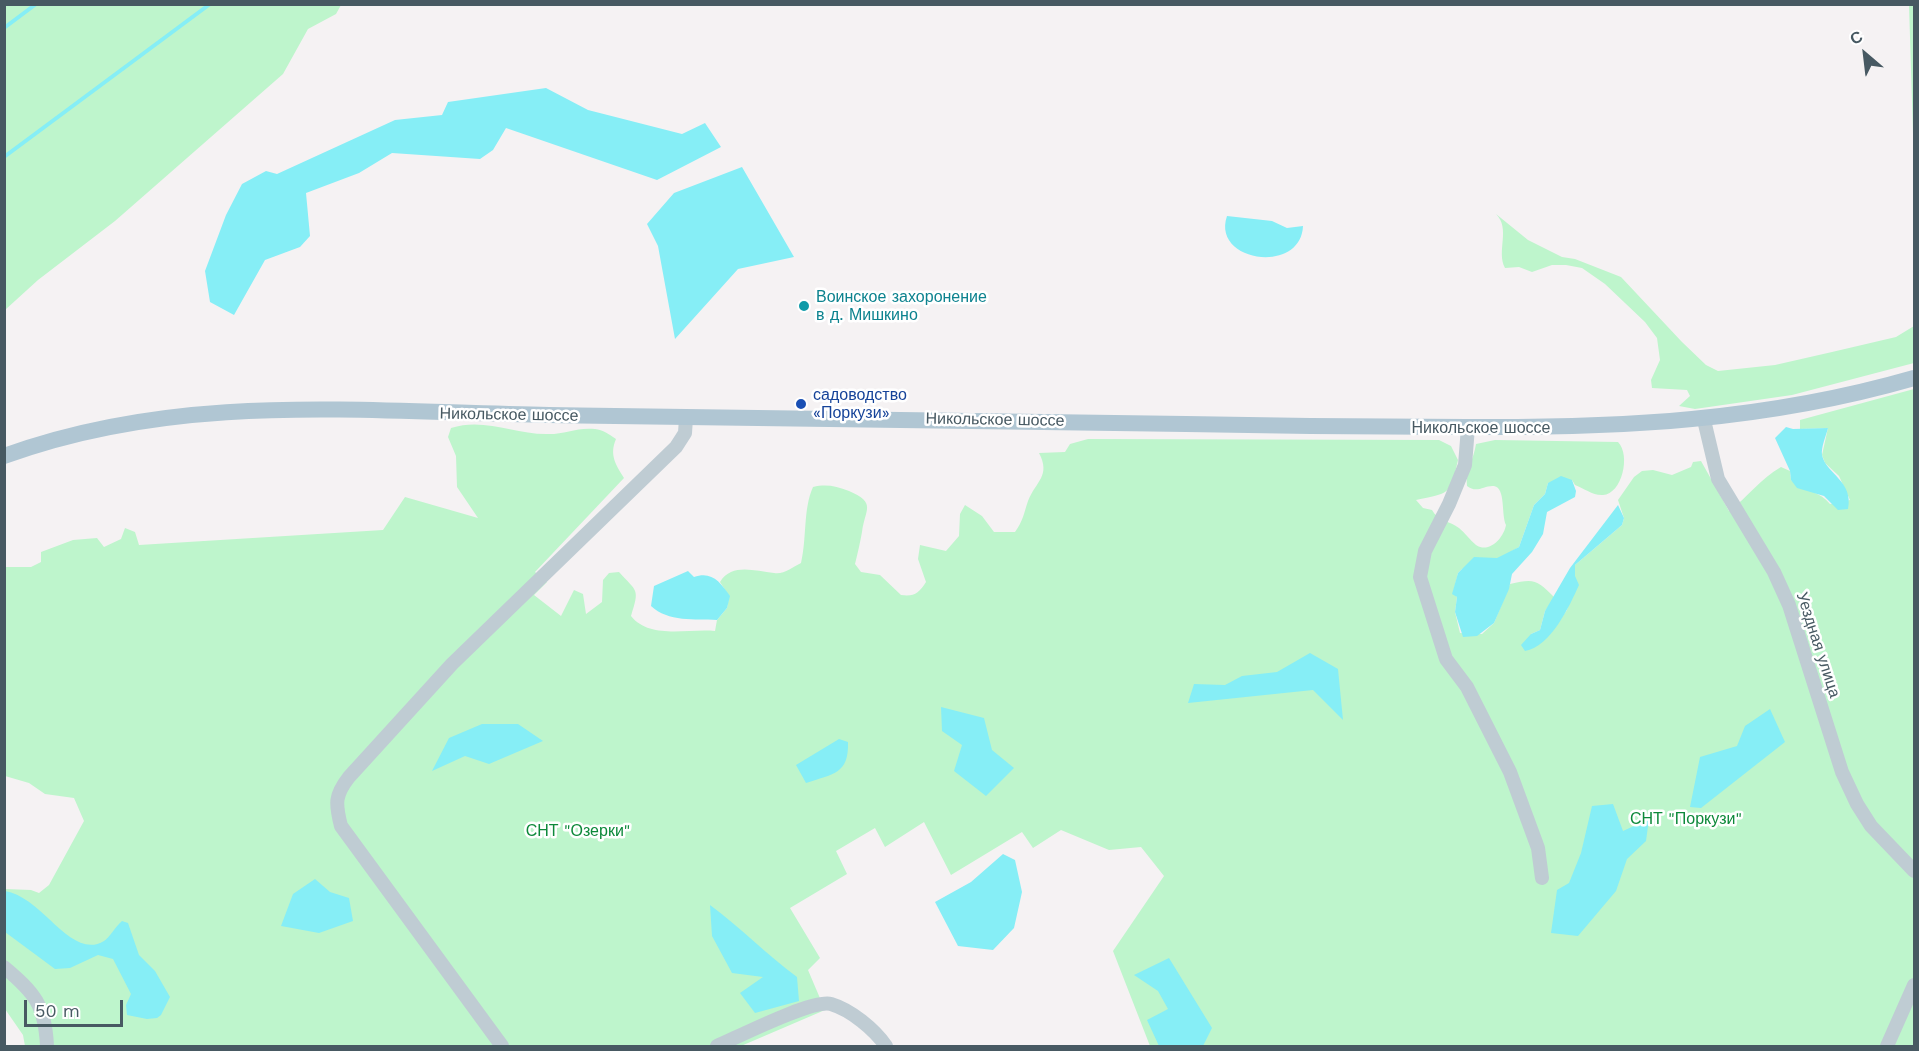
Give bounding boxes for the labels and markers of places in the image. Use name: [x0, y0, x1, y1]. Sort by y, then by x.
place label: Воинское захоронение в д. Мишкино: [816, 287, 987, 325]
marker: Воинское захоронение в д. Мишкино: [797, 299, 811, 313]
place label: садоводство «Поркузи»: [813, 385, 907, 423]
marker: садоводство «Поркузи»: [794, 397, 808, 411]

